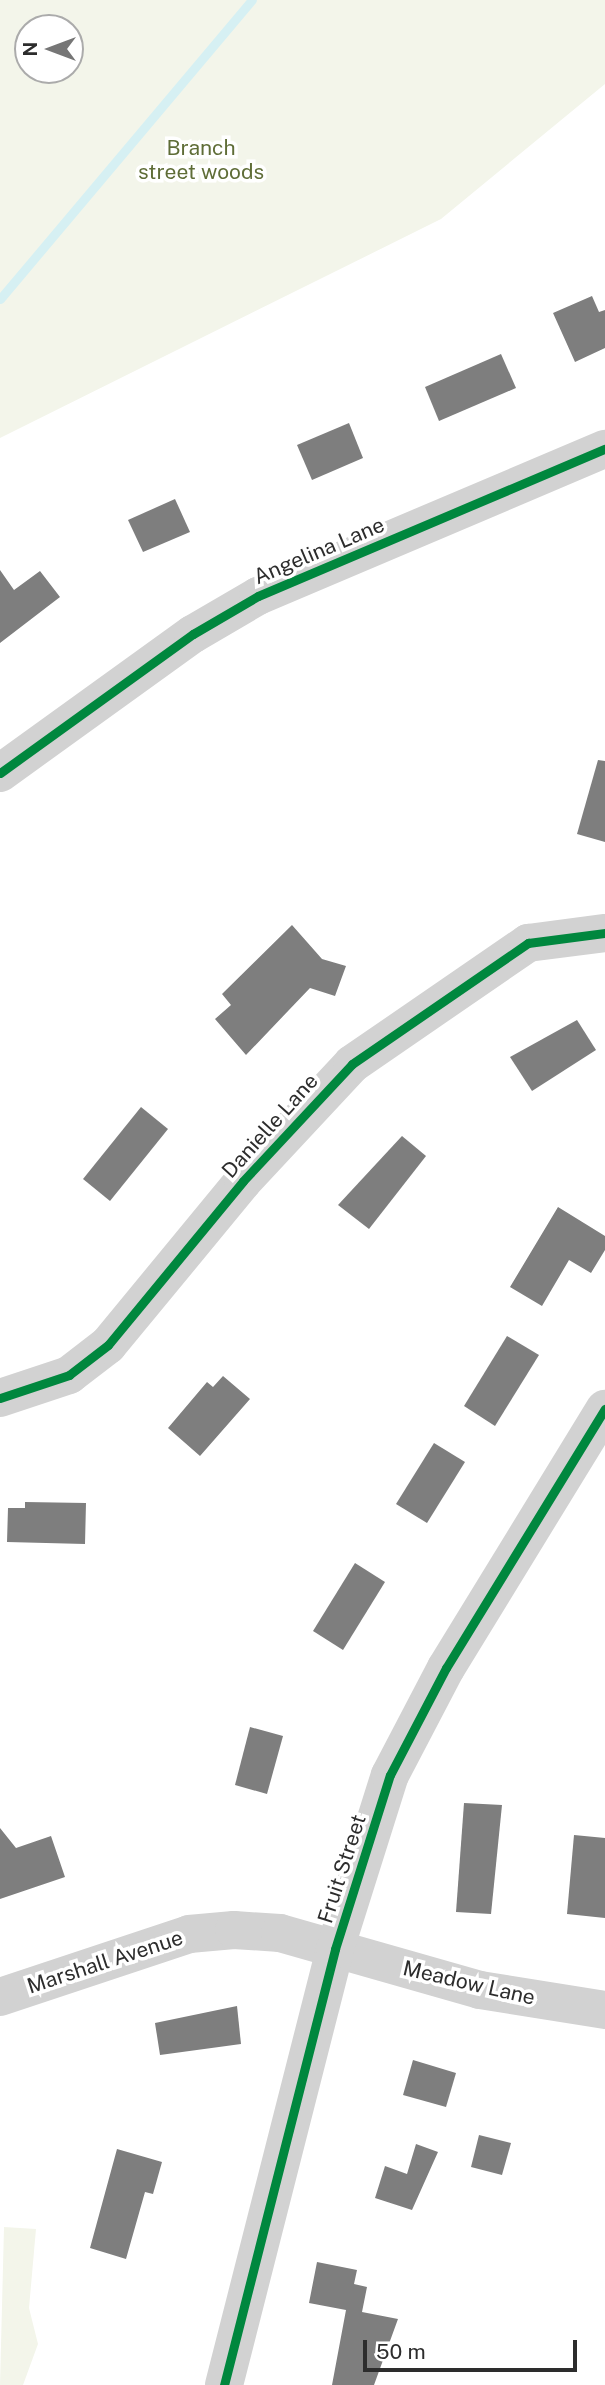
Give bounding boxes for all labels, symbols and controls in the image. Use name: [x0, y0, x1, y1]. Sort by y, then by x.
north arrow: [14, 14, 84, 84]
text: N: [19, 42, 41, 56]
park label: Branch street woods: [138, 135, 264, 185]
street label: Angelina Lane: [250, 512, 388, 590]
street label: Danielle Lane: [217, 1069, 323, 1183]
street label: Fruit Street: [313, 1811, 371, 1927]
street label: Marshall Avenue: [24, 1925, 186, 1999]
street label: Meadow Lane: [400, 1956, 538, 2010]
scale bar: [367, 2326, 580, 2370]
text: 50 m: [376, 2339, 426, 2364]

